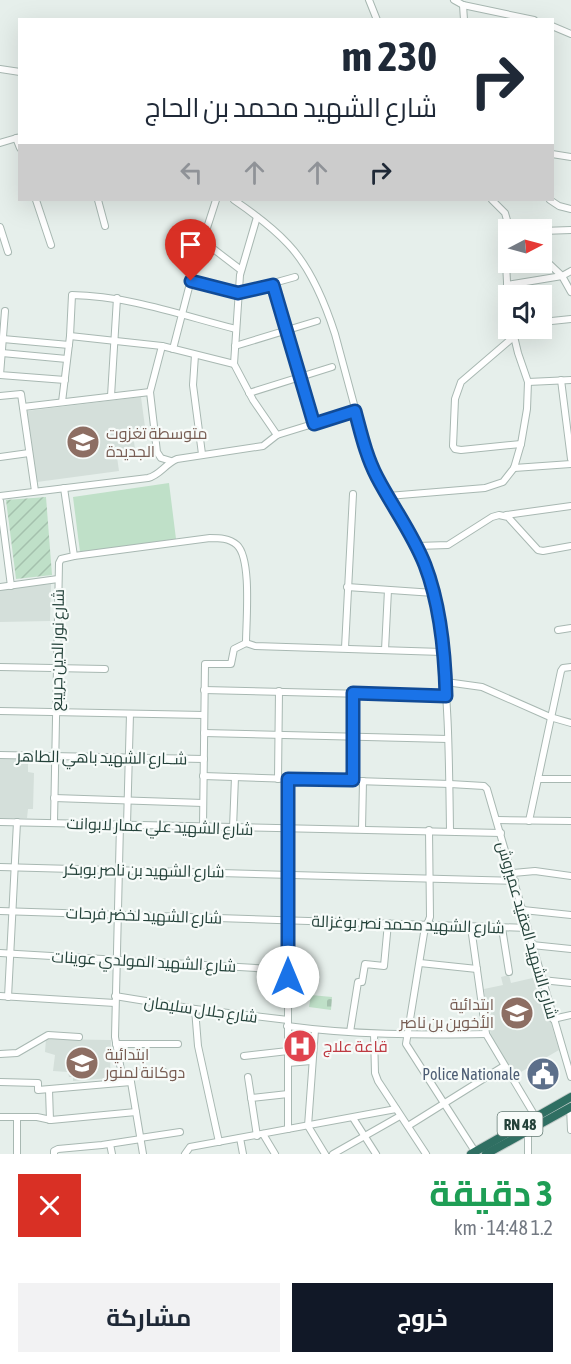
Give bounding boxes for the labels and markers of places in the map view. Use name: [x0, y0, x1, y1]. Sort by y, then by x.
pin: [165, 219, 216, 281]
school or university icon: متوسطة تغزوت الجديدة: [65, 424, 101, 460]
place label: متوسطة تغزوت الجديدة: [106, 424, 208, 461]
place label: ابتدائية الأخوين بن ناصر: [399, 995, 494, 1033]
school or university icon: ابتدائية الأخوين بن ناصر: [499, 995, 535, 1031]
hospital icon: قاعة علاج: [282, 1028, 318, 1064]
place label: قاعة علاج: [323, 1037, 388, 1058]
school or university icon: ابتدائية دوكانة لمنور: [64, 1045, 100, 1081]
place label: ابتدائية دوكانة لمنور: [104, 1045, 185, 1082]
public building icon: Police Nationale: [525, 1056, 561, 1092]
place label: Police Nationale: [422, 1065, 520, 1083]

